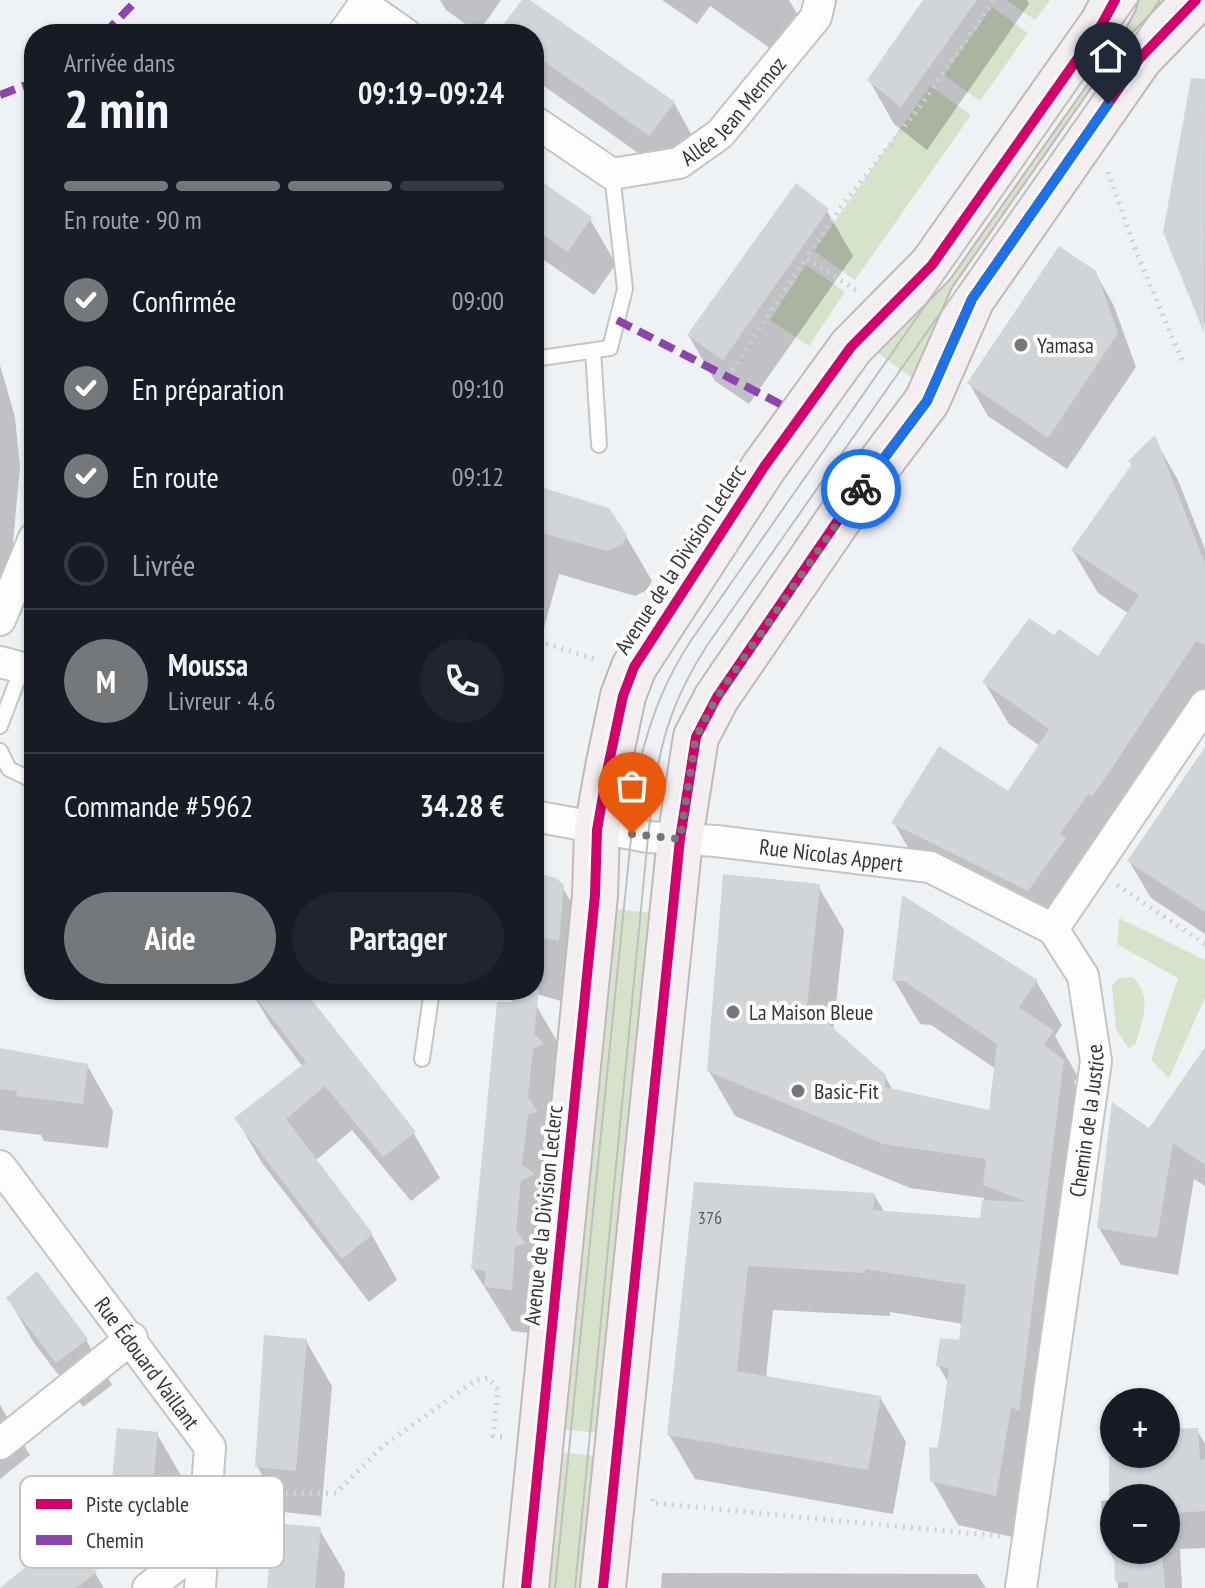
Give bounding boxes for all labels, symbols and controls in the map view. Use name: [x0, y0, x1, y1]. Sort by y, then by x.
pin: [1074, 22, 1142, 104]
icon: home: [1086, 34, 1130, 78]
text: Arrivée dans: [64, 46, 175, 79]
street label: Allée Jean Mermoz: [675, 51, 792, 172]
text: 09:19–09:24: [358, 73, 504, 112]
text: 2 min: [64, 75, 169, 142]
text: En route · 90 m: [64, 203, 202, 236]
icon: check: [64, 278, 108, 322]
text: Confirmée: [132, 281, 236, 320]
text: 09:00: [452, 284, 504, 317]
place label: Yamasa: [1037, 331, 1094, 359]
marker: Yamasa: [1012, 336, 1030, 354]
icon: check: [64, 366, 108, 410]
text: En préparation: [132, 369, 284, 408]
text: 09:10: [452, 372, 504, 405]
courier: [821, 449, 901, 529]
icon: check: [64, 454, 108, 498]
text: En route: [132, 457, 219, 496]
street label: Avenue de la Division Leclerc: [608, 459, 752, 659]
text: 09:12: [452, 460, 504, 493]
icon: bike: [839, 467, 883, 511]
text: Livrée: [132, 545, 195, 584]
button: phone: [420, 639, 504, 723]
text: Moussa: [168, 645, 248, 684]
text: M: [96, 662, 116, 701]
text: Livreur · 4.6: [168, 684, 275, 717]
pin: [598, 752, 666, 834]
icon: bag: [610, 764, 654, 808]
text: Commande #5962: [64, 786, 253, 825]
text: 34.28 €: [420, 786, 504, 825]
street label: Rue Nicolas Appert: [758, 832, 904, 878]
button: Aide: [64, 892, 276, 984]
button: Partager: [292, 892, 504, 984]
place label: La Maison Bleue: [749, 998, 873, 1026]
marker: La Maison Bleue: [724, 1003, 742, 1021]
street label: Chemin de la Justice: [1063, 1042, 1110, 1199]
place label: Basic-Fit: [814, 1077, 879, 1105]
marker: Basic-Fit: [789, 1082, 807, 1100]
street label: Avenue de la Division Leclerc: [518, 1104, 568, 1326]
house number: 376: [698, 1206, 722, 1229]
street label: Rue Édouard Vaillant: [89, 1291, 206, 1435]
map controls: [1100, 1388, 1180, 1564]
button: +: [1100, 1388, 1180, 1468]
legend: [20, 1476, 284, 1568]
button: −: [1100, 1484, 1180, 1564]
text: Piste cyclable: [86, 1490, 189, 1518]
text: Chemin: [86, 1526, 144, 1554]

